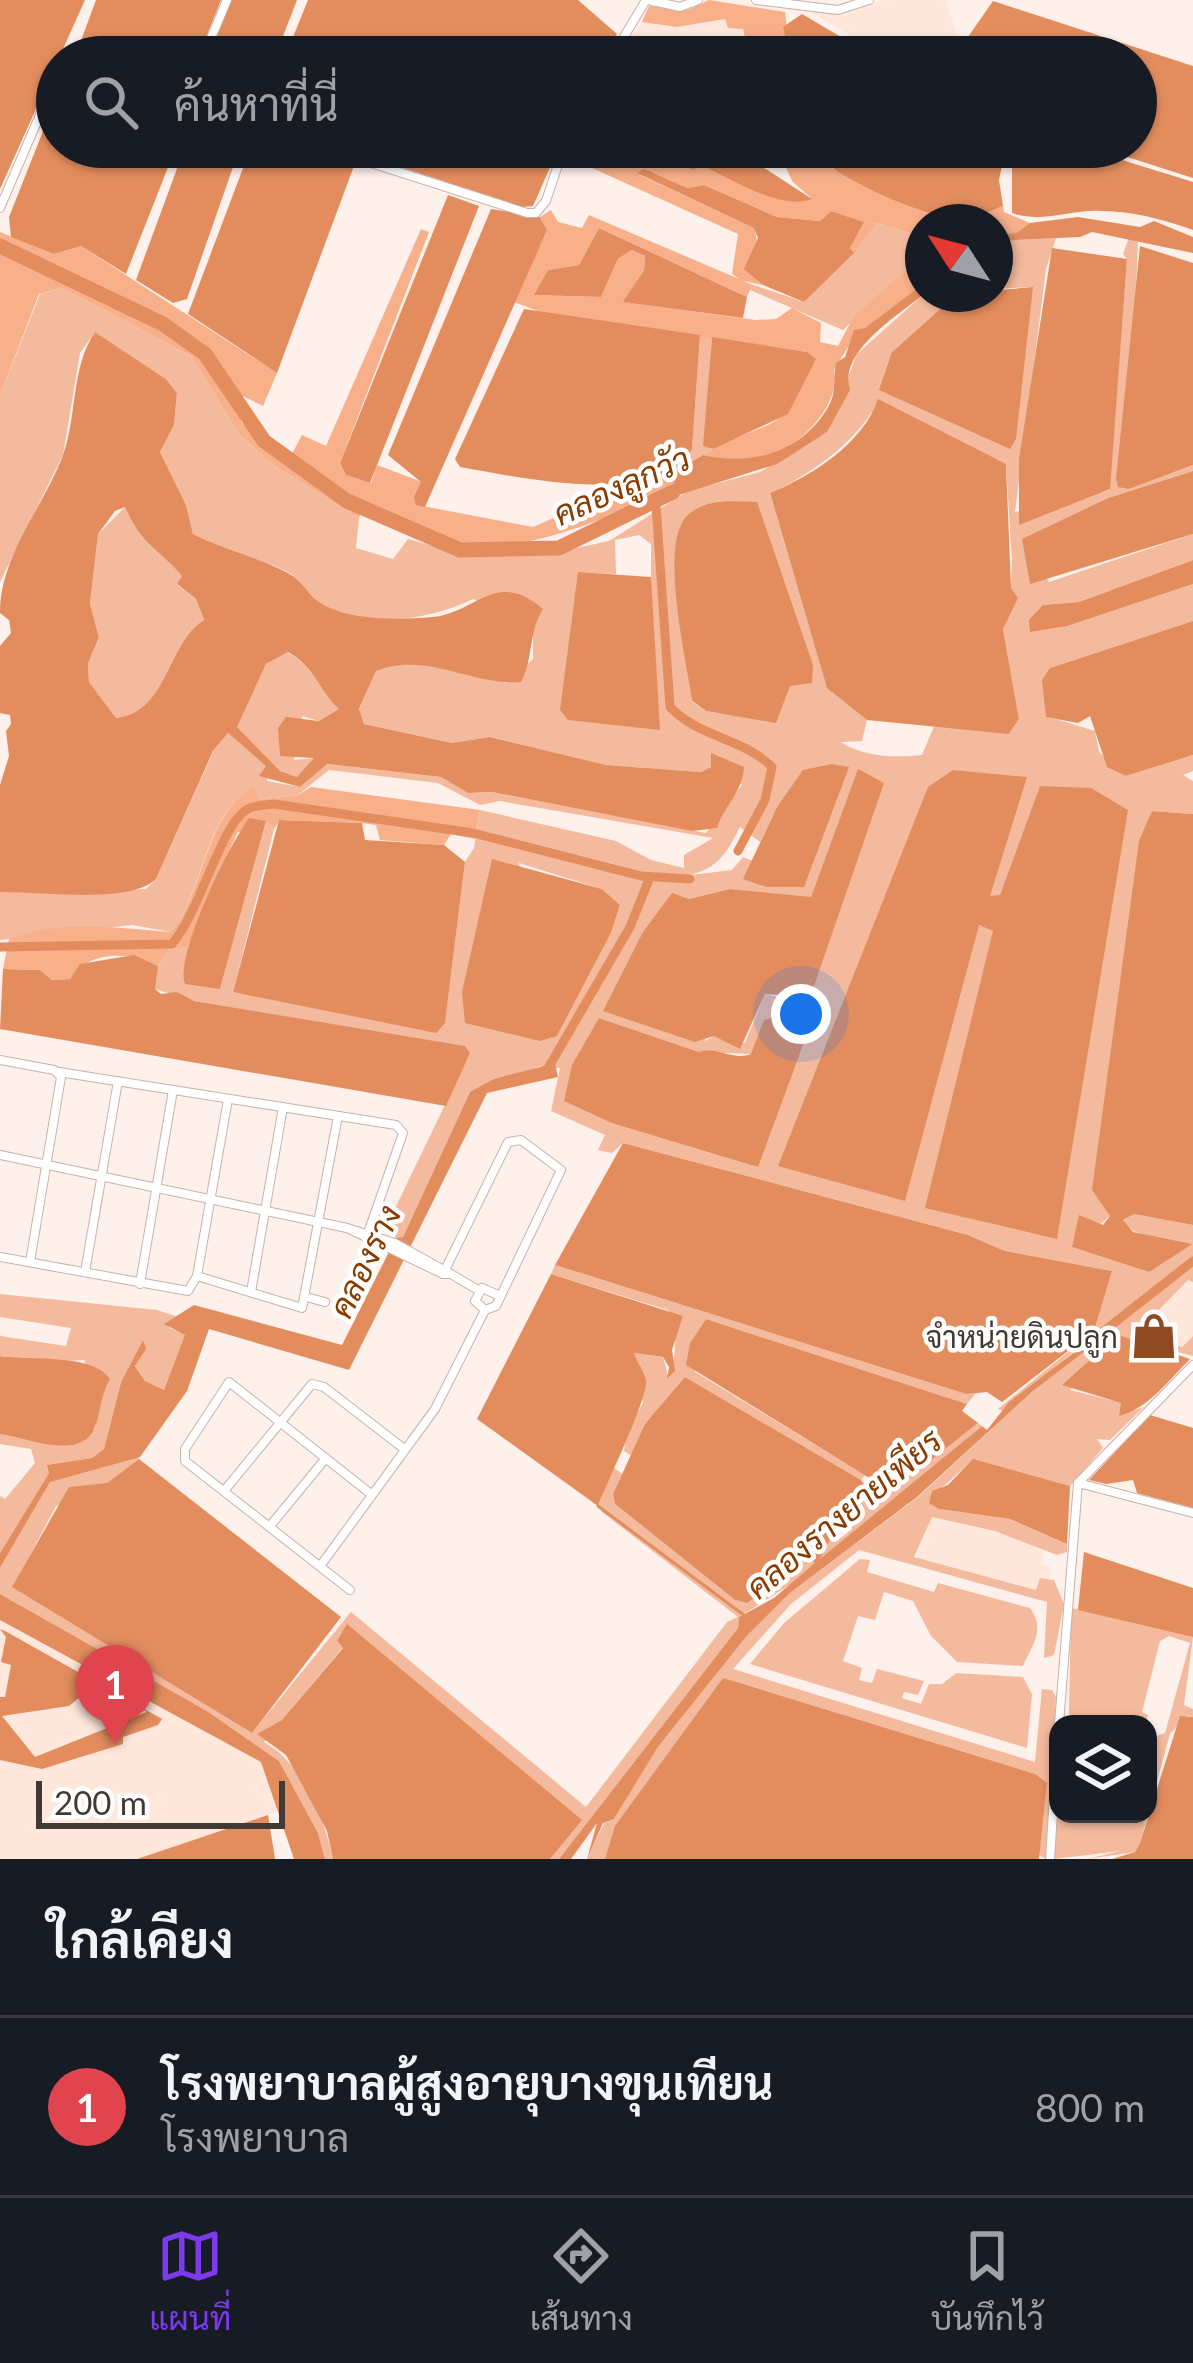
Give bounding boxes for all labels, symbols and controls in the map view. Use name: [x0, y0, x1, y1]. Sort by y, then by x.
search box: [36, 36, 1157, 168]
icon: search: [78, 69, 144, 135]
text: ค้นหาที่นี่: [174, 77, 338, 131]
north arrow: [905, 204, 1013, 312]
water label: คลองลูกวัว: [546, 437, 697, 536]
your location: [771, 984, 831, 1044]
water label: คลองราง: [320, 1198, 408, 1324]
shop icon: จำหน่ายดินปลูก: [1129, 1311, 1179, 1361]
place label: จำหน่ายดินปลูก: [926, 1318, 1118, 1358]
water label: คลองรางยายเพียร: [737, 1419, 950, 1606]
pin: 1: [76, 1645, 154, 1744]
map controls: [1049, 1715, 1157, 1823]
button: layers: [1049, 1715, 1157, 1823]
scale bar: [36, 1775, 285, 1828]
text: 200 m: [54, 1782, 147, 1822]
text: ใกล้เคียง: [48, 1908, 234, 1969]
text: โรงพยาบาลผู้สูงอายุบางขุนเทียน: [162, 2056, 773, 2110]
text: 1: [76, 2084, 98, 2130]
text: 800 m: [1035, 2084, 1145, 2130]
text: โรงพยาบาล: [162, 2114, 349, 2160]
tab: แผนที่: [149, 2223, 231, 2338]
tab: เส้นทาง: [530, 2223, 633, 2338]
tab: บันทึกไว้: [931, 2223, 1044, 2338]

